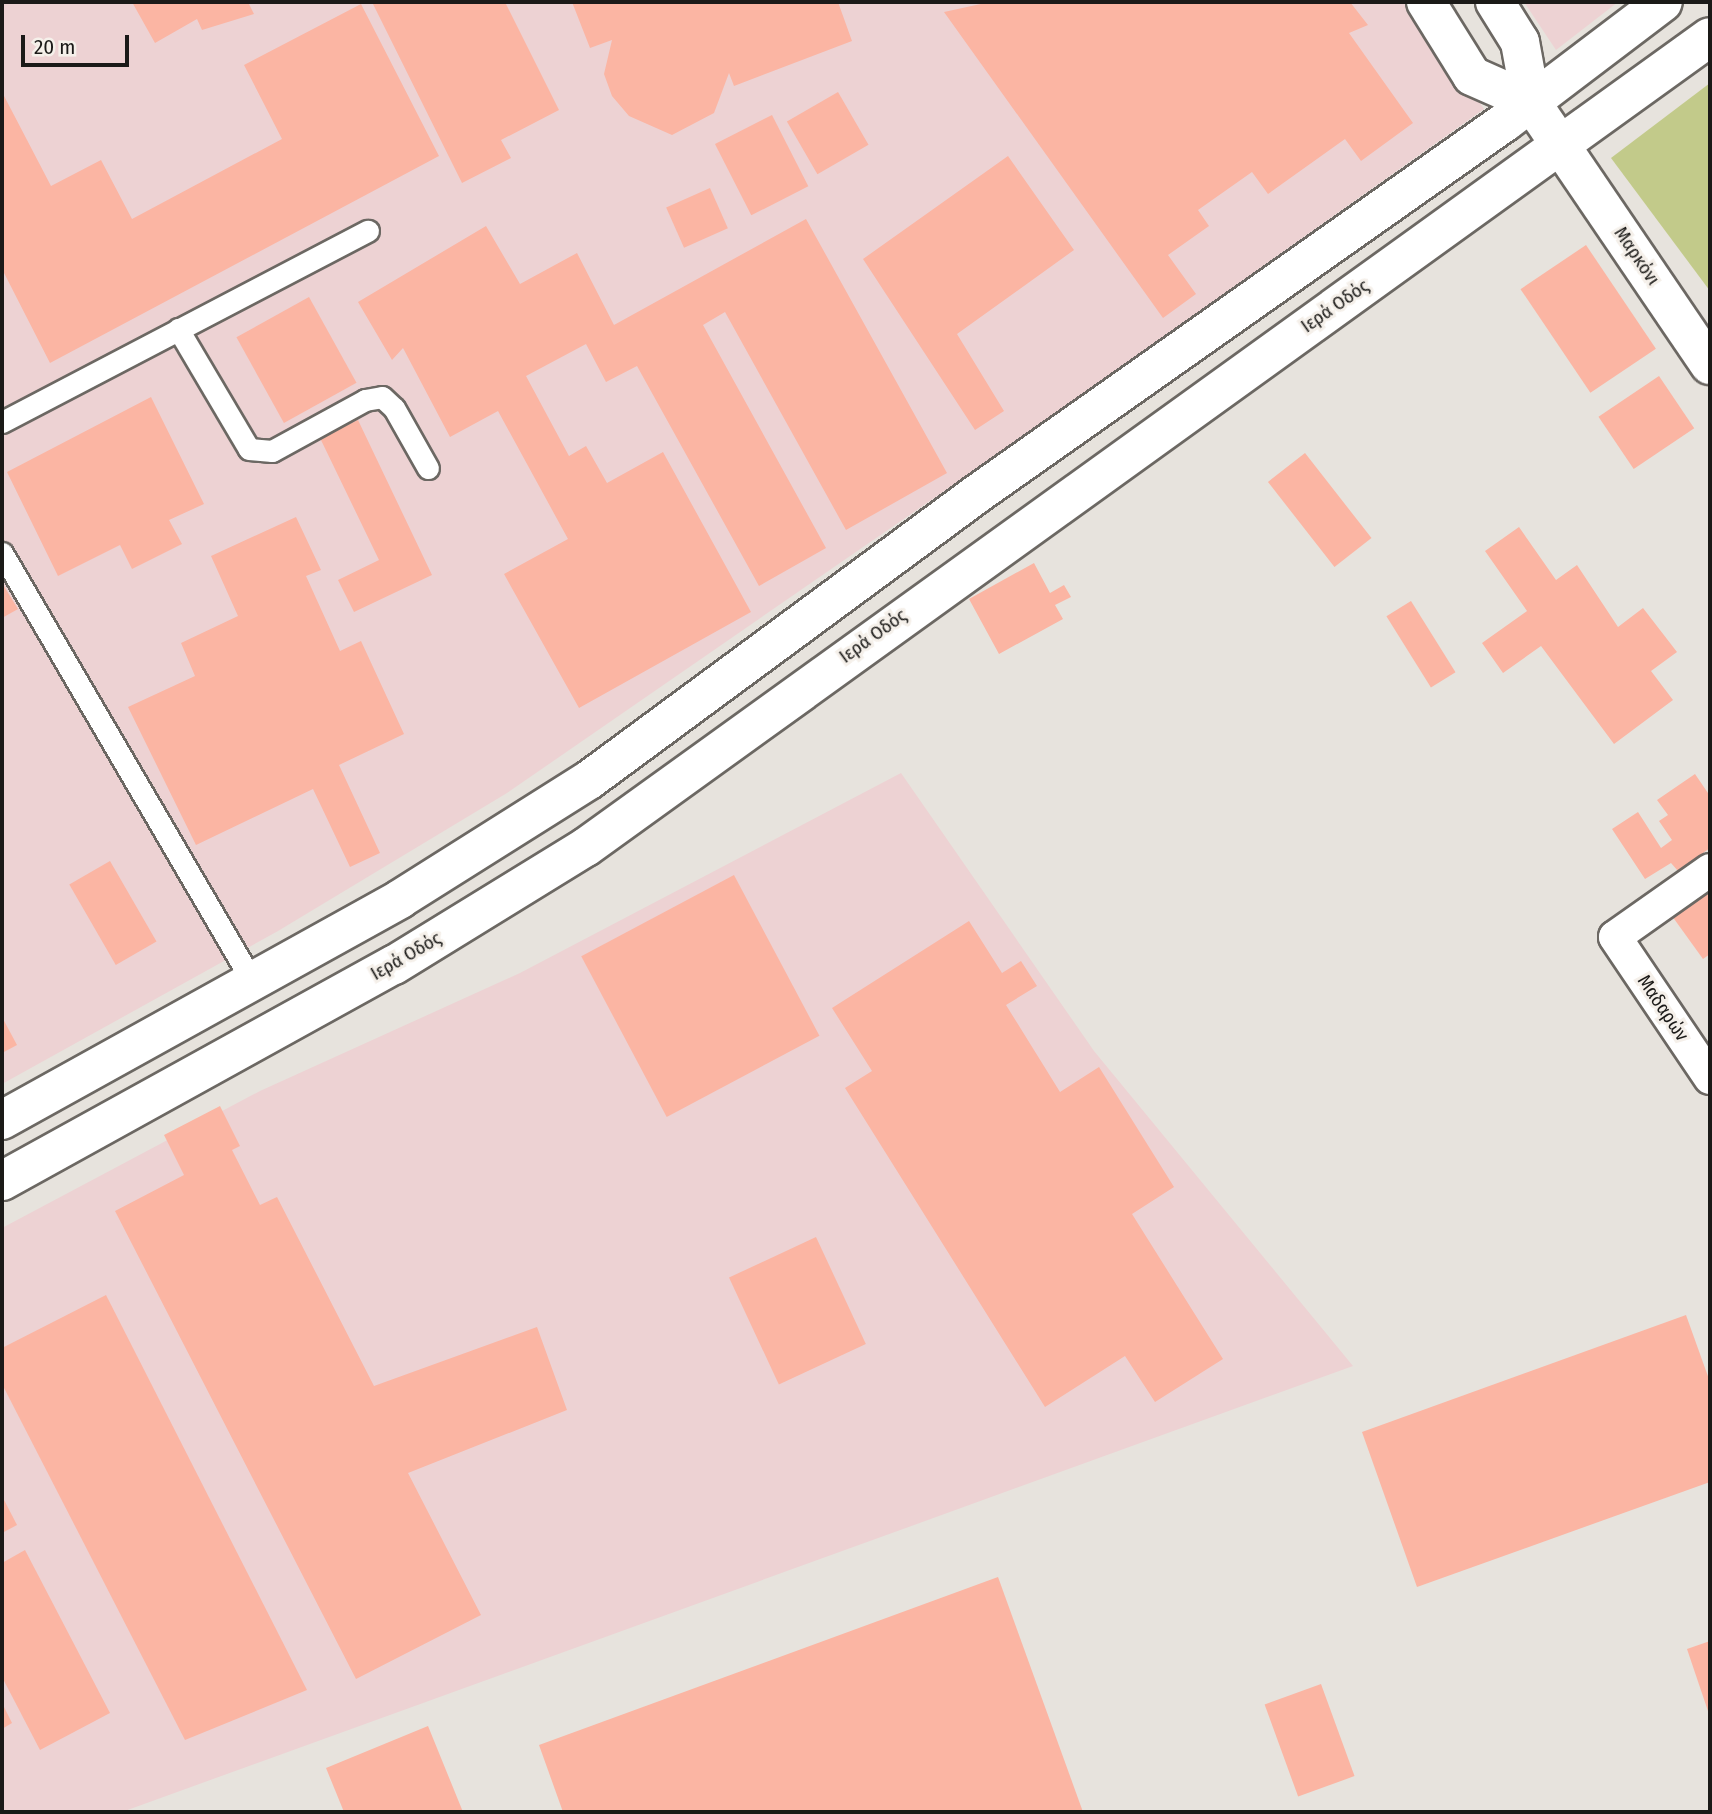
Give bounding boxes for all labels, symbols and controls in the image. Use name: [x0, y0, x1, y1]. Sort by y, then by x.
scale bar: [24, 21, 133, 65]
text: 20 m: [34, 34, 75, 60]
street label: Μαρκόνι: [1609, 222, 1665, 290]
street label: Ιερά Οδός: [1297, 274, 1373, 338]
street label: Ιερά Οδός: [835, 604, 911, 668]
street label: Ιερά Οδός: [367, 927, 445, 985]
street label: Μαδαρών: [1633, 971, 1693, 1045]

